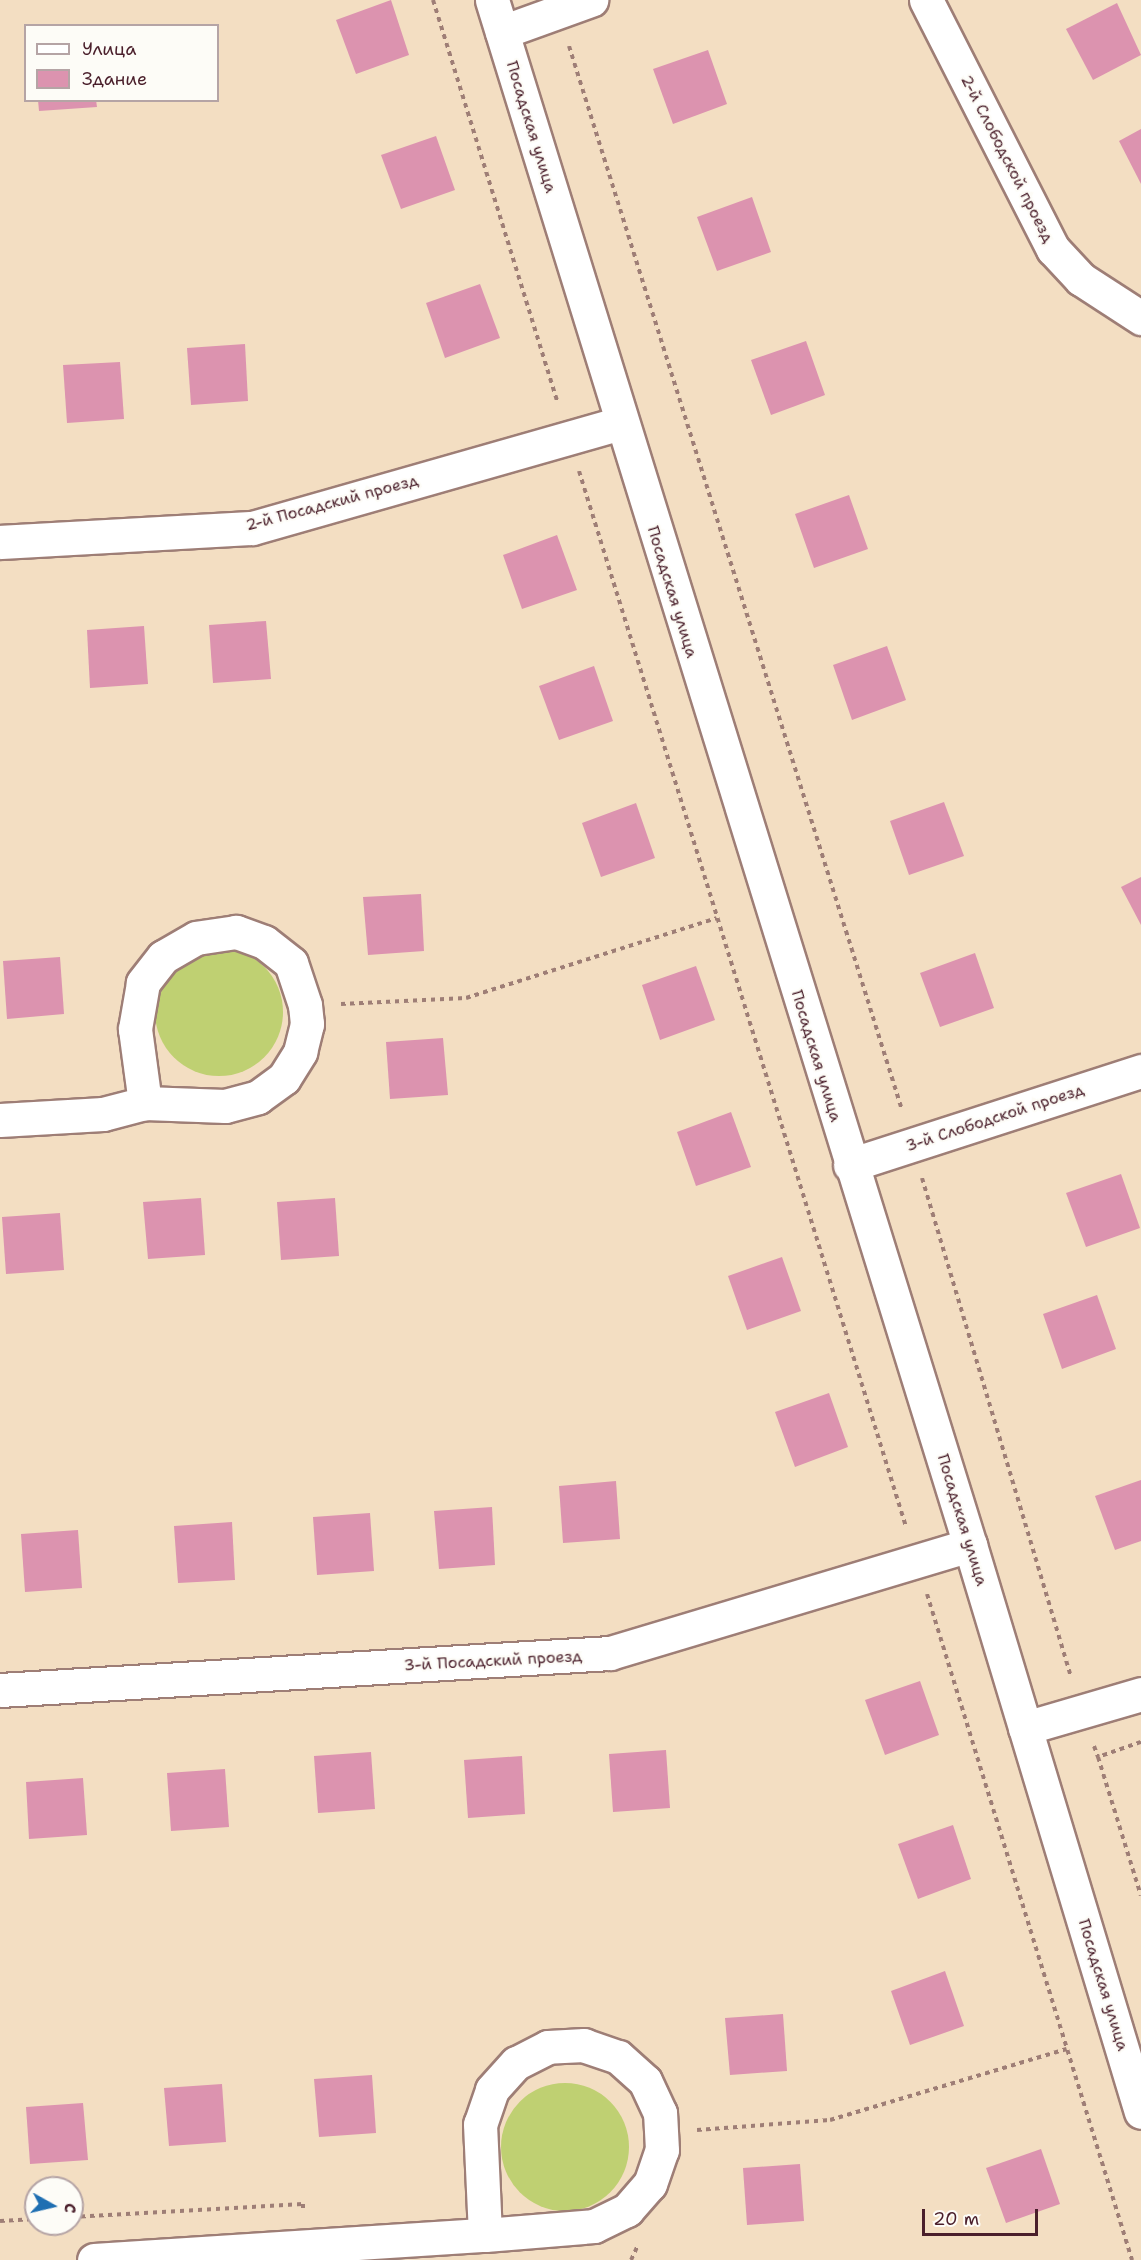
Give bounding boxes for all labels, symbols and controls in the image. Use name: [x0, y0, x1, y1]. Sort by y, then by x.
legend: [24, 24, 219, 102]
text: Улица: [82, 37, 136, 61]
street label: Посадская улица: [502, 59, 560, 195]
text: Здание: [82, 67, 147, 91]
street label: 2-й Слободской проезд: [956, 72, 1058, 246]
street label: 2-й Посадский проезд: [244, 471, 420, 535]
street label: Посадская улица: [643, 524, 701, 660]
street label: Посадская улица: [787, 988, 845, 1124]
street label: 3-й Слободской проезд: [903, 1080, 1087, 1156]
street label: Посадская улица: [933, 1452, 991, 1588]
street label: 3-й Посадский проезд: [403, 1647, 583, 1675]
street label: Посадская улица: [1074, 1917, 1132, 2053]
north arrow: [24, 2176, 84, 2236]
scale bar: [925, 2197, 1040, 2235]
text: С: [59, 2202, 81, 2215]
text: 20 m: [933, 2207, 979, 2231]

